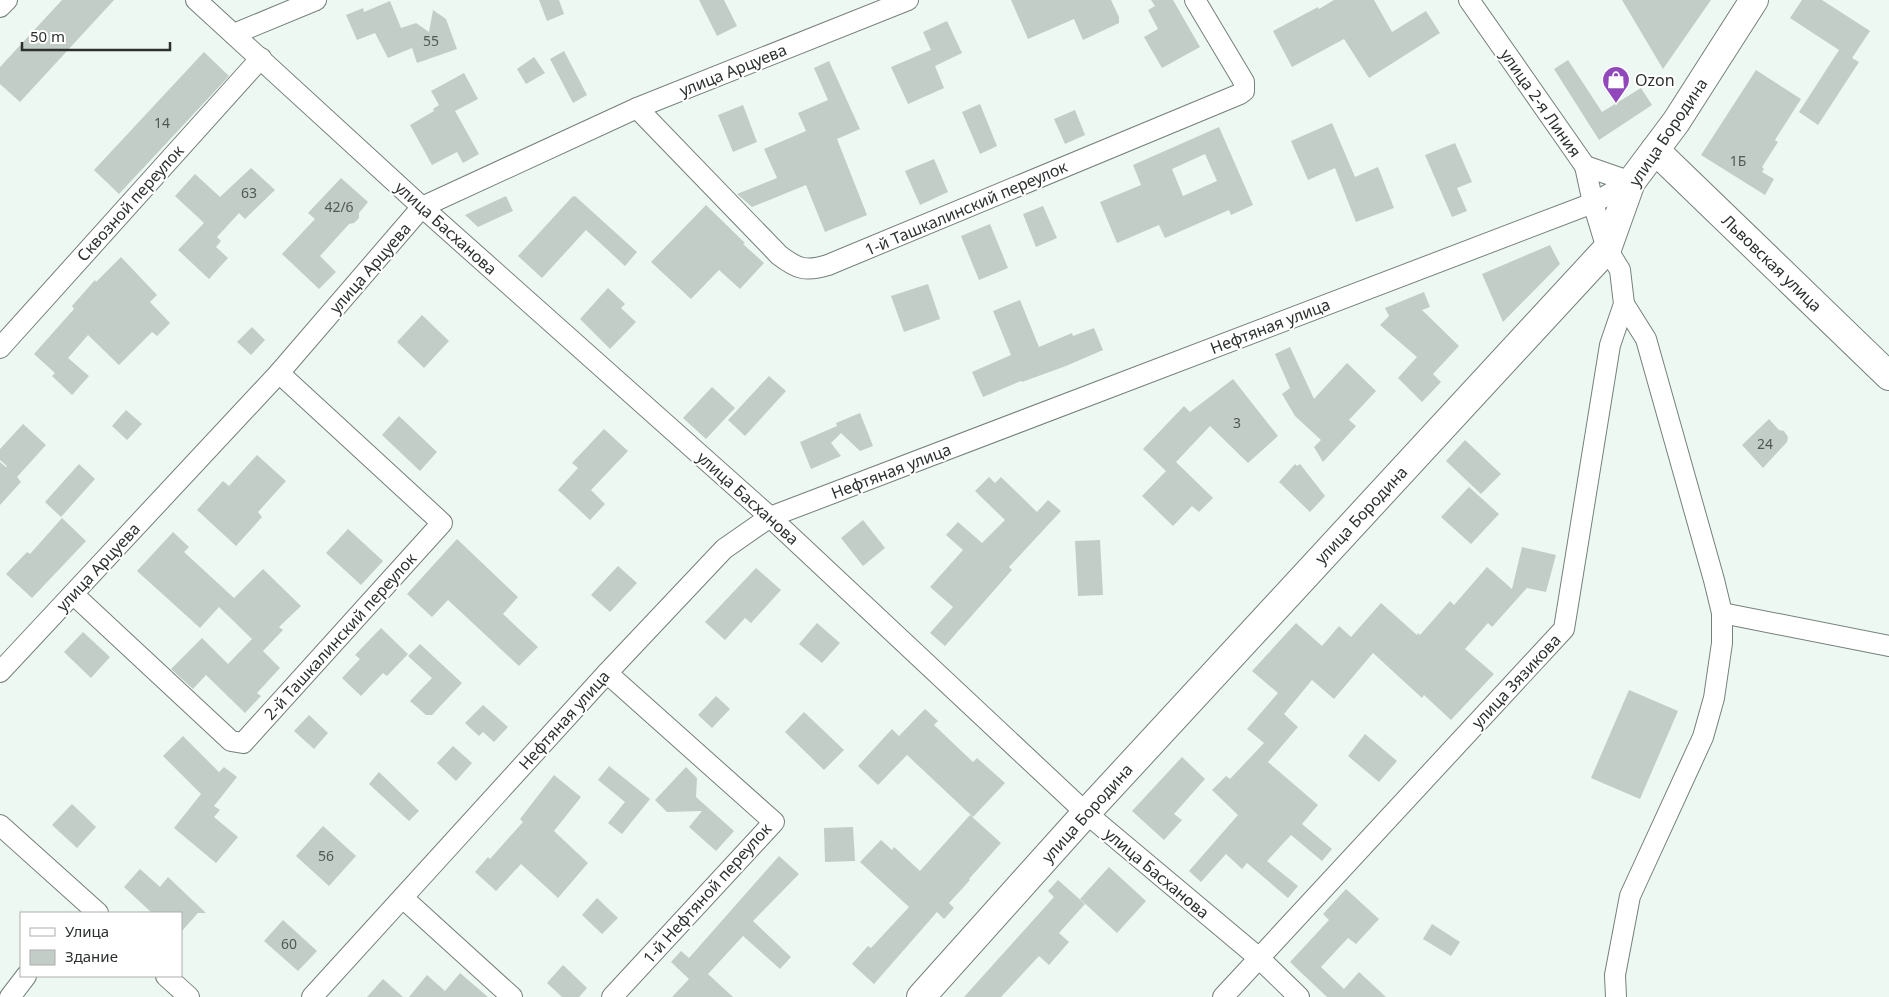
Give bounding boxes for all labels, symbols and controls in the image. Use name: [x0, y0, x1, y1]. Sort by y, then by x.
scale bar: [22, 20, 170, 52]
text: 50 m: [30, 26, 65, 46]
house number: 55: [423, 31, 439, 50]
street label: улица Арцуева: [676, 39, 790, 101]
street label: улица 2-я Линия: [1495, 45, 1587, 161]
shop icon: Ozon: [1601, 65, 1631, 104]
place label: Ozon: [1635, 69, 1675, 91]
street label: улица Бородина: [1624, 73, 1712, 191]
house number: 14: [154, 113, 170, 132]
street label: Сквозной переулок: [72, 140, 189, 266]
house number: 1Б: [1730, 151, 1746, 170]
street label: 1-й Ташкалинский переулок: [861, 155, 1071, 261]
street label: улица Басханова: [390, 176, 502, 280]
house number: 63: [241, 183, 257, 202]
house number: 42/6: [324, 197, 354, 216]
street label: Львовская улица: [1717, 210, 1827, 316]
street label: улица Арцуева: [324, 218, 416, 318]
street label: Нефтяная улица: [1207, 293, 1333, 359]
house number: 3: [1233, 413, 1241, 432]
house number: 24: [1757, 434, 1773, 453]
street label: Нефтяная улица: [828, 438, 954, 504]
street label: улица Басханова: [692, 446, 804, 550]
street label: улица Бородина: [1310, 461, 1412, 569]
street label: улица Арцуева: [51, 518, 145, 616]
street label: 2-й Ташкалинский переулок: [259, 547, 421, 724]
street label: улица Зязикова: [1467, 629, 1565, 733]
street label: Нефтяная улица: [514, 666, 614, 774]
street label: улица Бородина: [1037, 759, 1137, 867]
street label: 1-й Нефтяной переулок: [638, 818, 776, 968]
street label: улица Басханова: [1100, 823, 1214, 923]
house number: 56: [318, 846, 334, 865]
legend: [20, 912, 182, 977]
text: Улица: [65, 921, 109, 941]
house number: 60: [281, 934, 297, 953]
text: Здание: [65, 946, 118, 966]

